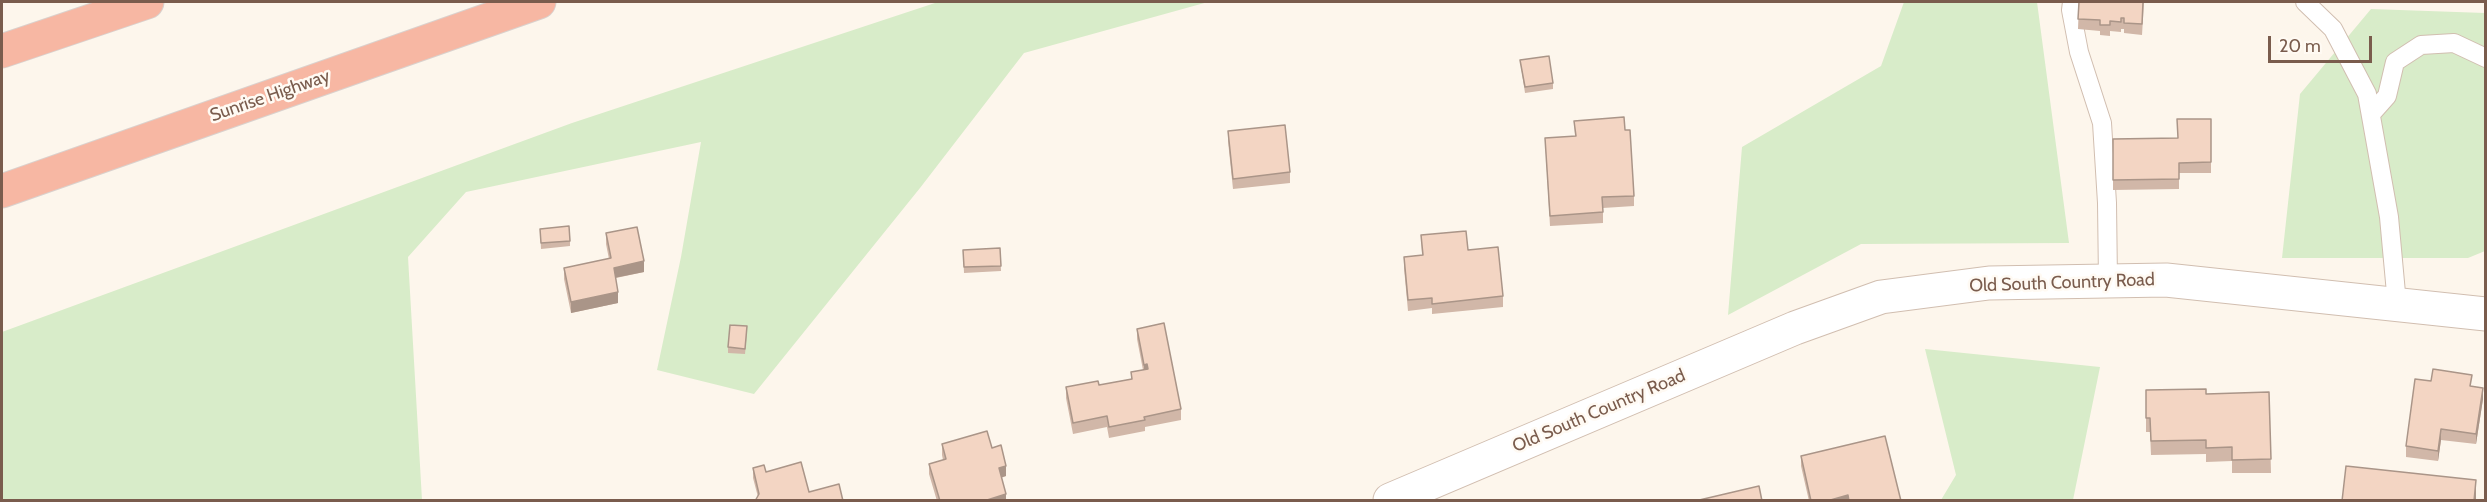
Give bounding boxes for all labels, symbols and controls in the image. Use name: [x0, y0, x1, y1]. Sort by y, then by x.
scale bar: [2271, 24, 2374, 62]
text: 20 m: [2279, 35, 2321, 57]
street label: Sunrise Highway: [207, 65, 333, 127]
street label: Old South Country Road: [1969, 269, 2155, 297]
street label: Old South Country Road: [1509, 365, 1689, 457]

